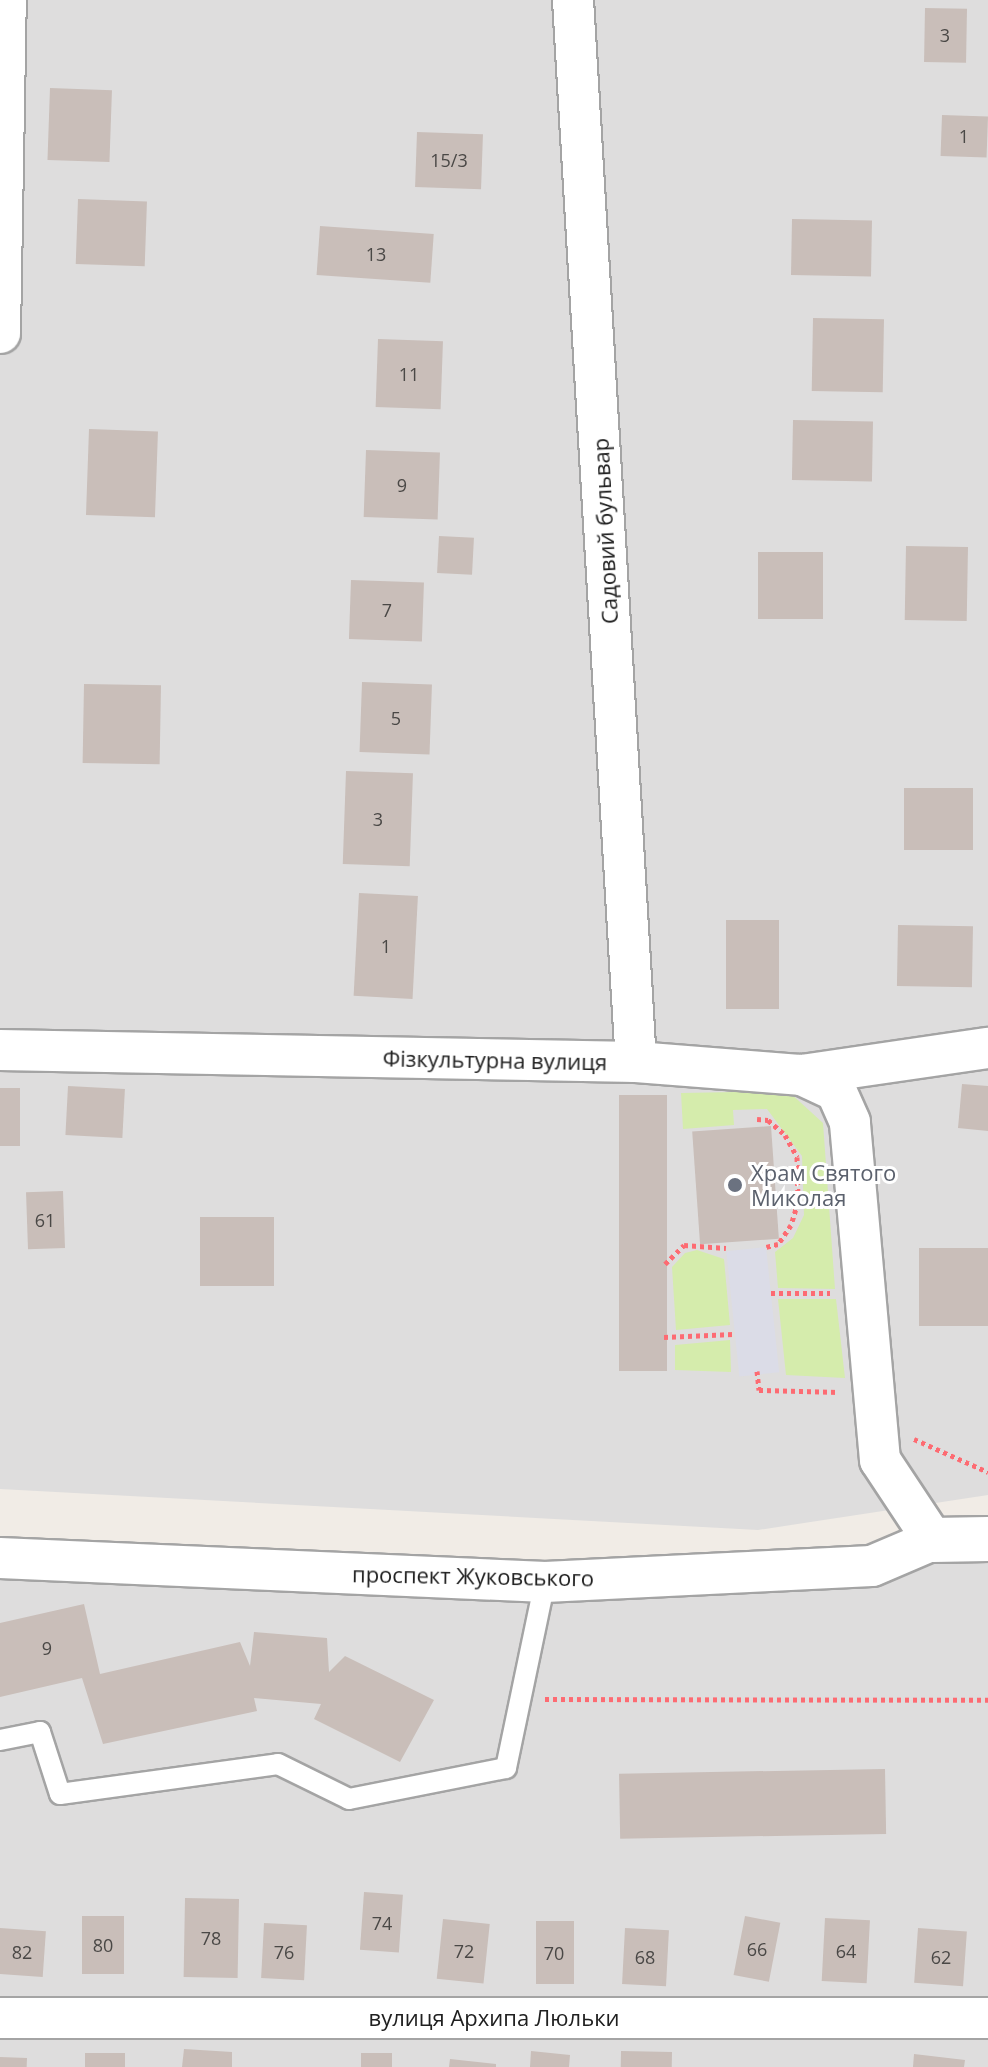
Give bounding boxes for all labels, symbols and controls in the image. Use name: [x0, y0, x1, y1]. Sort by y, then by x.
house number: 3: [940, 24, 950, 46]
house number: 1: [959, 125, 969, 147]
house number: 15/3: [430, 149, 468, 171]
house number: 13: [366, 243, 386, 265]
house number: 11: [399, 363, 419, 385]
street label: Садовий бульвар: [587, 437, 623, 625]
house number: 9: [397, 474, 407, 496]
house number: 7: [382, 599, 392, 621]
house number: 5: [391, 707, 401, 729]
house number: 3: [373, 808, 383, 830]
house number: 1: [381, 935, 391, 957]
street label: Фізкультурна вулиця: [383, 1045, 607, 1075]
place label: Храм Святого Миколая: [751, 1159, 896, 1210]
marker: Храм Святого Миколая: [726, 1176, 744, 1194]
house number: 61: [35, 1209, 55, 1231]
street label: проспект Жуковського: [352, 1561, 594, 1591]
house number: 9: [42, 1637, 52, 1659]
house number: 74: [372, 1912, 392, 1934]
house number: 78: [201, 1927, 221, 1949]
house number: 80: [93, 1934, 113, 1956]
house number: 66: [747, 1938, 767, 1960]
house number: 72: [454, 1940, 474, 1962]
house number: 64: [836, 1940, 856, 1962]
house number: 82: [12, 1941, 32, 1963]
house number: 76: [274, 1941, 294, 1963]
house number: 70: [544, 1942, 564, 1964]
house number: 68: [635, 1946, 655, 1968]
house number: 62: [931, 1946, 951, 1968]
street label: вулиця Архипа Люльки: [369, 2005, 619, 2031]

